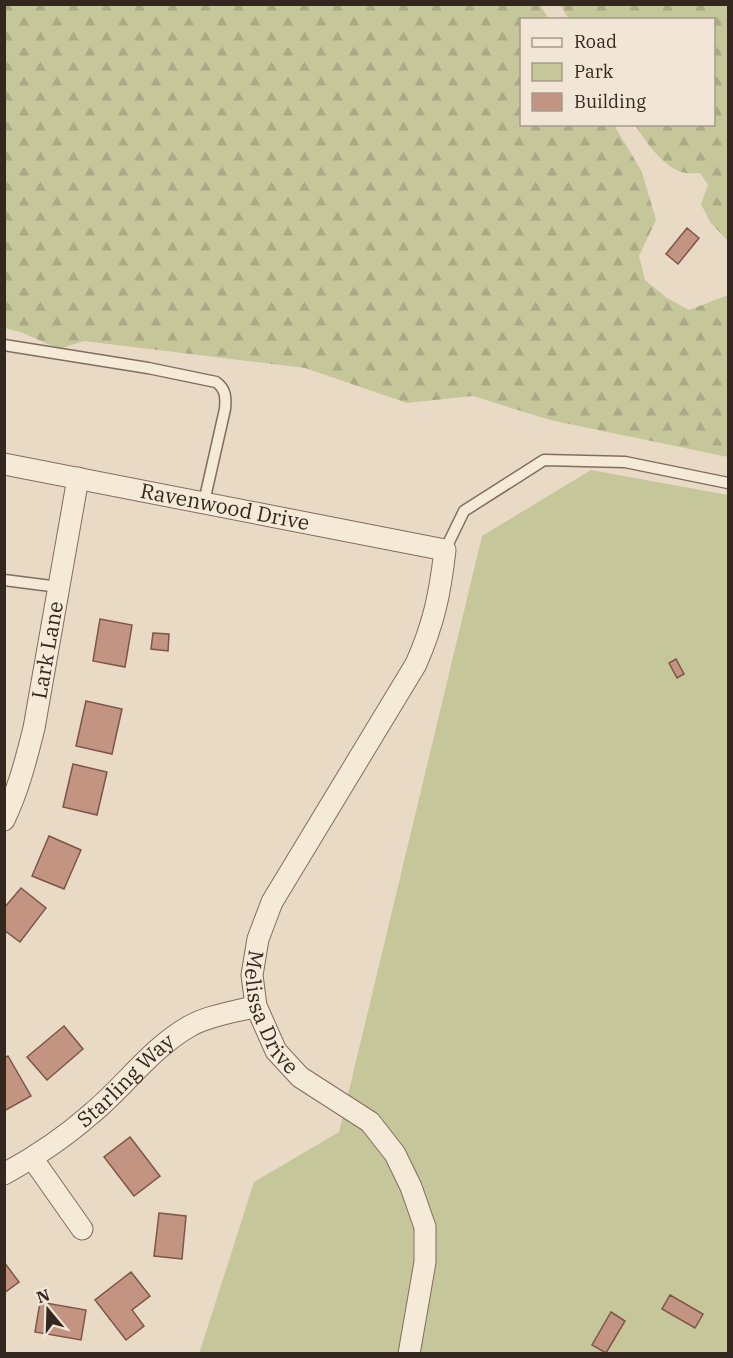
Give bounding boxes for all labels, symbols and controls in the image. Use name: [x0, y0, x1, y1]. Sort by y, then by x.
legend: [520, 18, 715, 126]
text: Road: [574, 30, 617, 53]
text: Park: [574, 60, 614, 83]
text: Building: [574, 90, 646, 113]
street label: Ravenwood Drive: [138, 476, 312, 536]
street label: Lark Lane: [24, 599, 69, 701]
street label: Melissa Drive: [238, 948, 305, 1080]
street label: Starling Way: [70, 1026, 180, 1133]
north arrow: [18, 1280, 78, 1340]
text: N: [34, 1284, 52, 1307]

